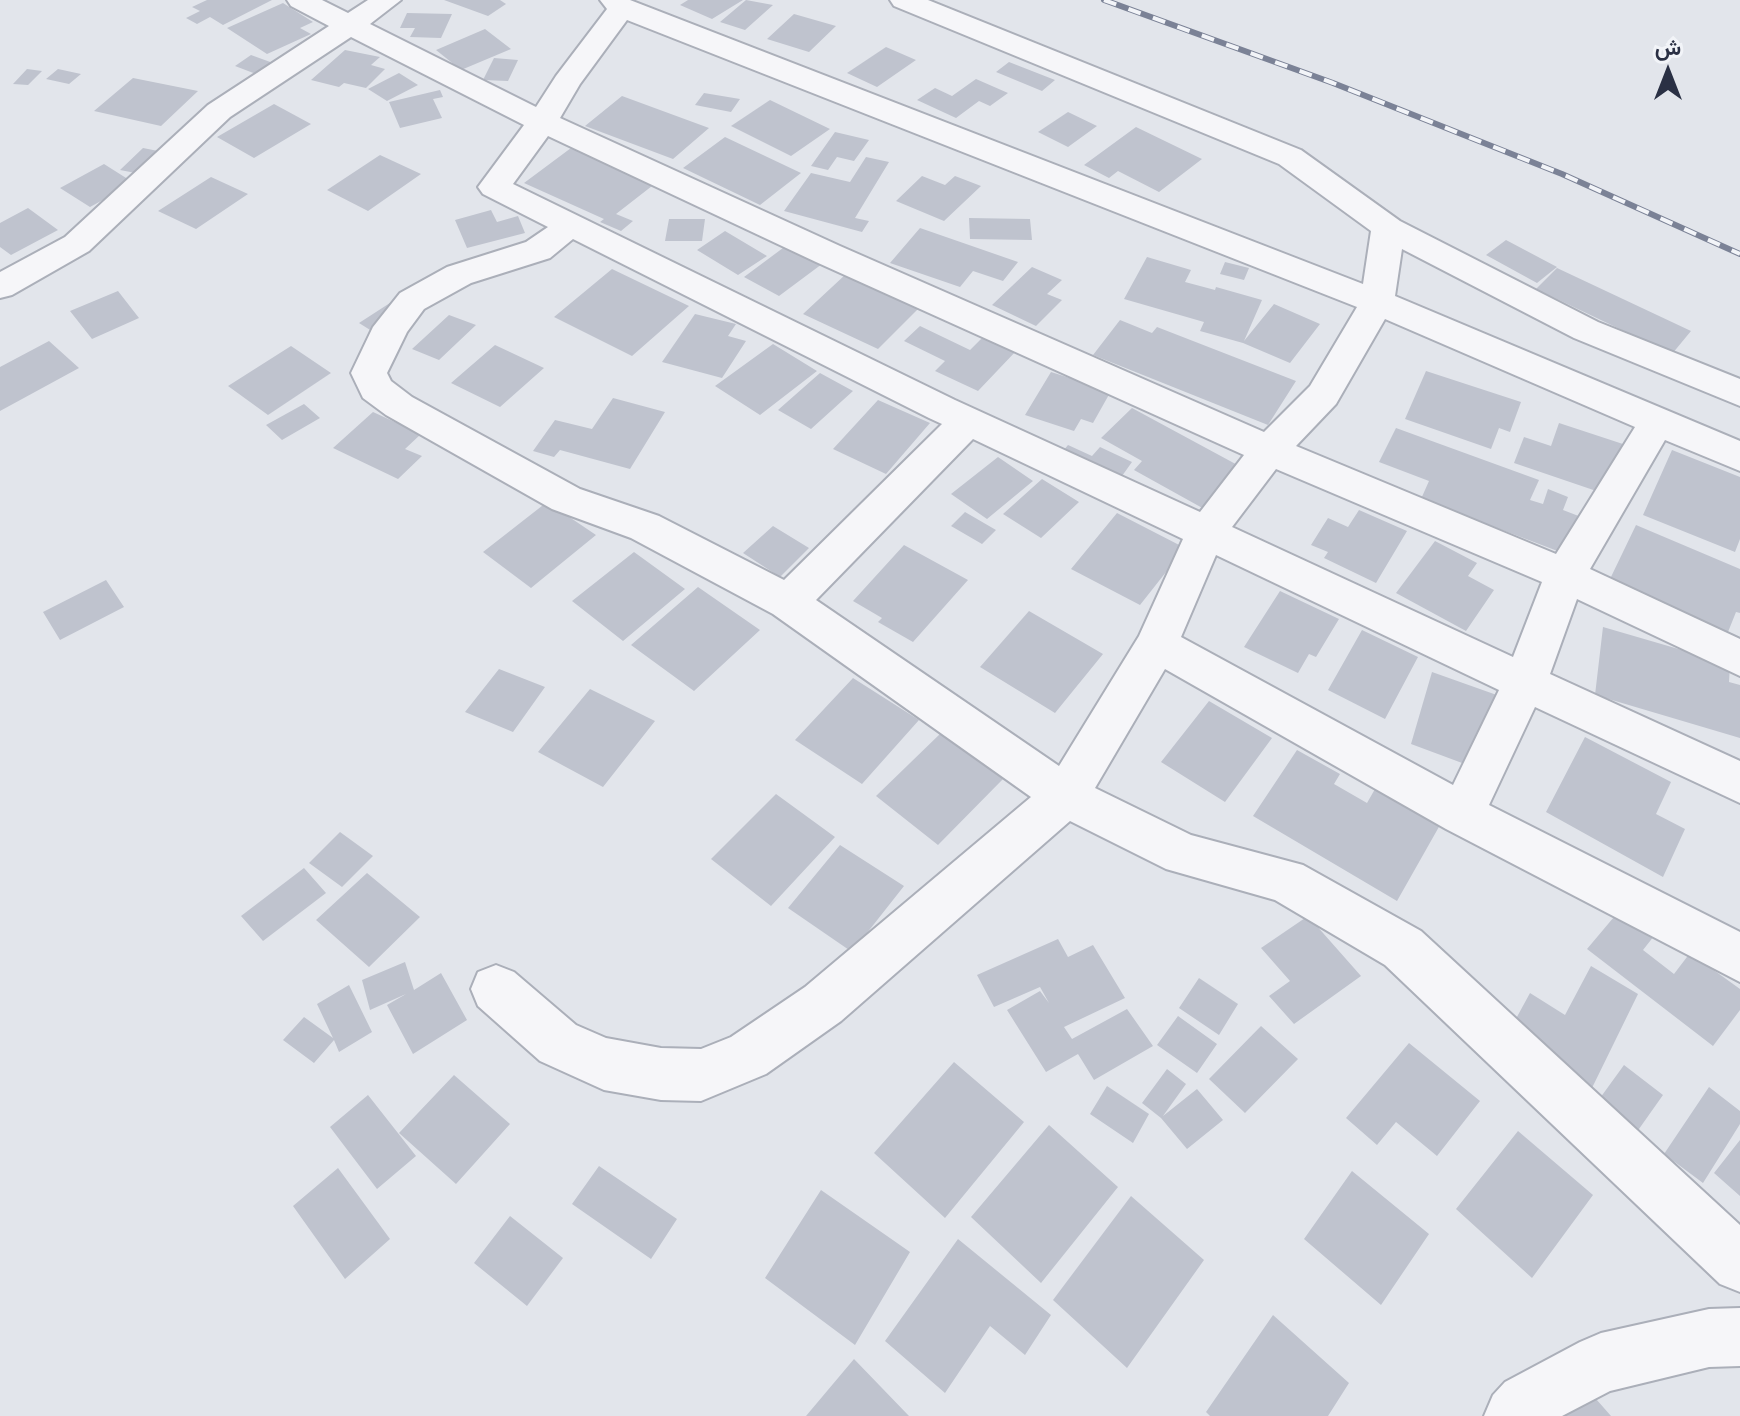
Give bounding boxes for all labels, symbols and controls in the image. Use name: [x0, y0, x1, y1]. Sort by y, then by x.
north arrow: [1628, 32, 1708, 112]
text: ش: [1655, 32, 1681, 63]

